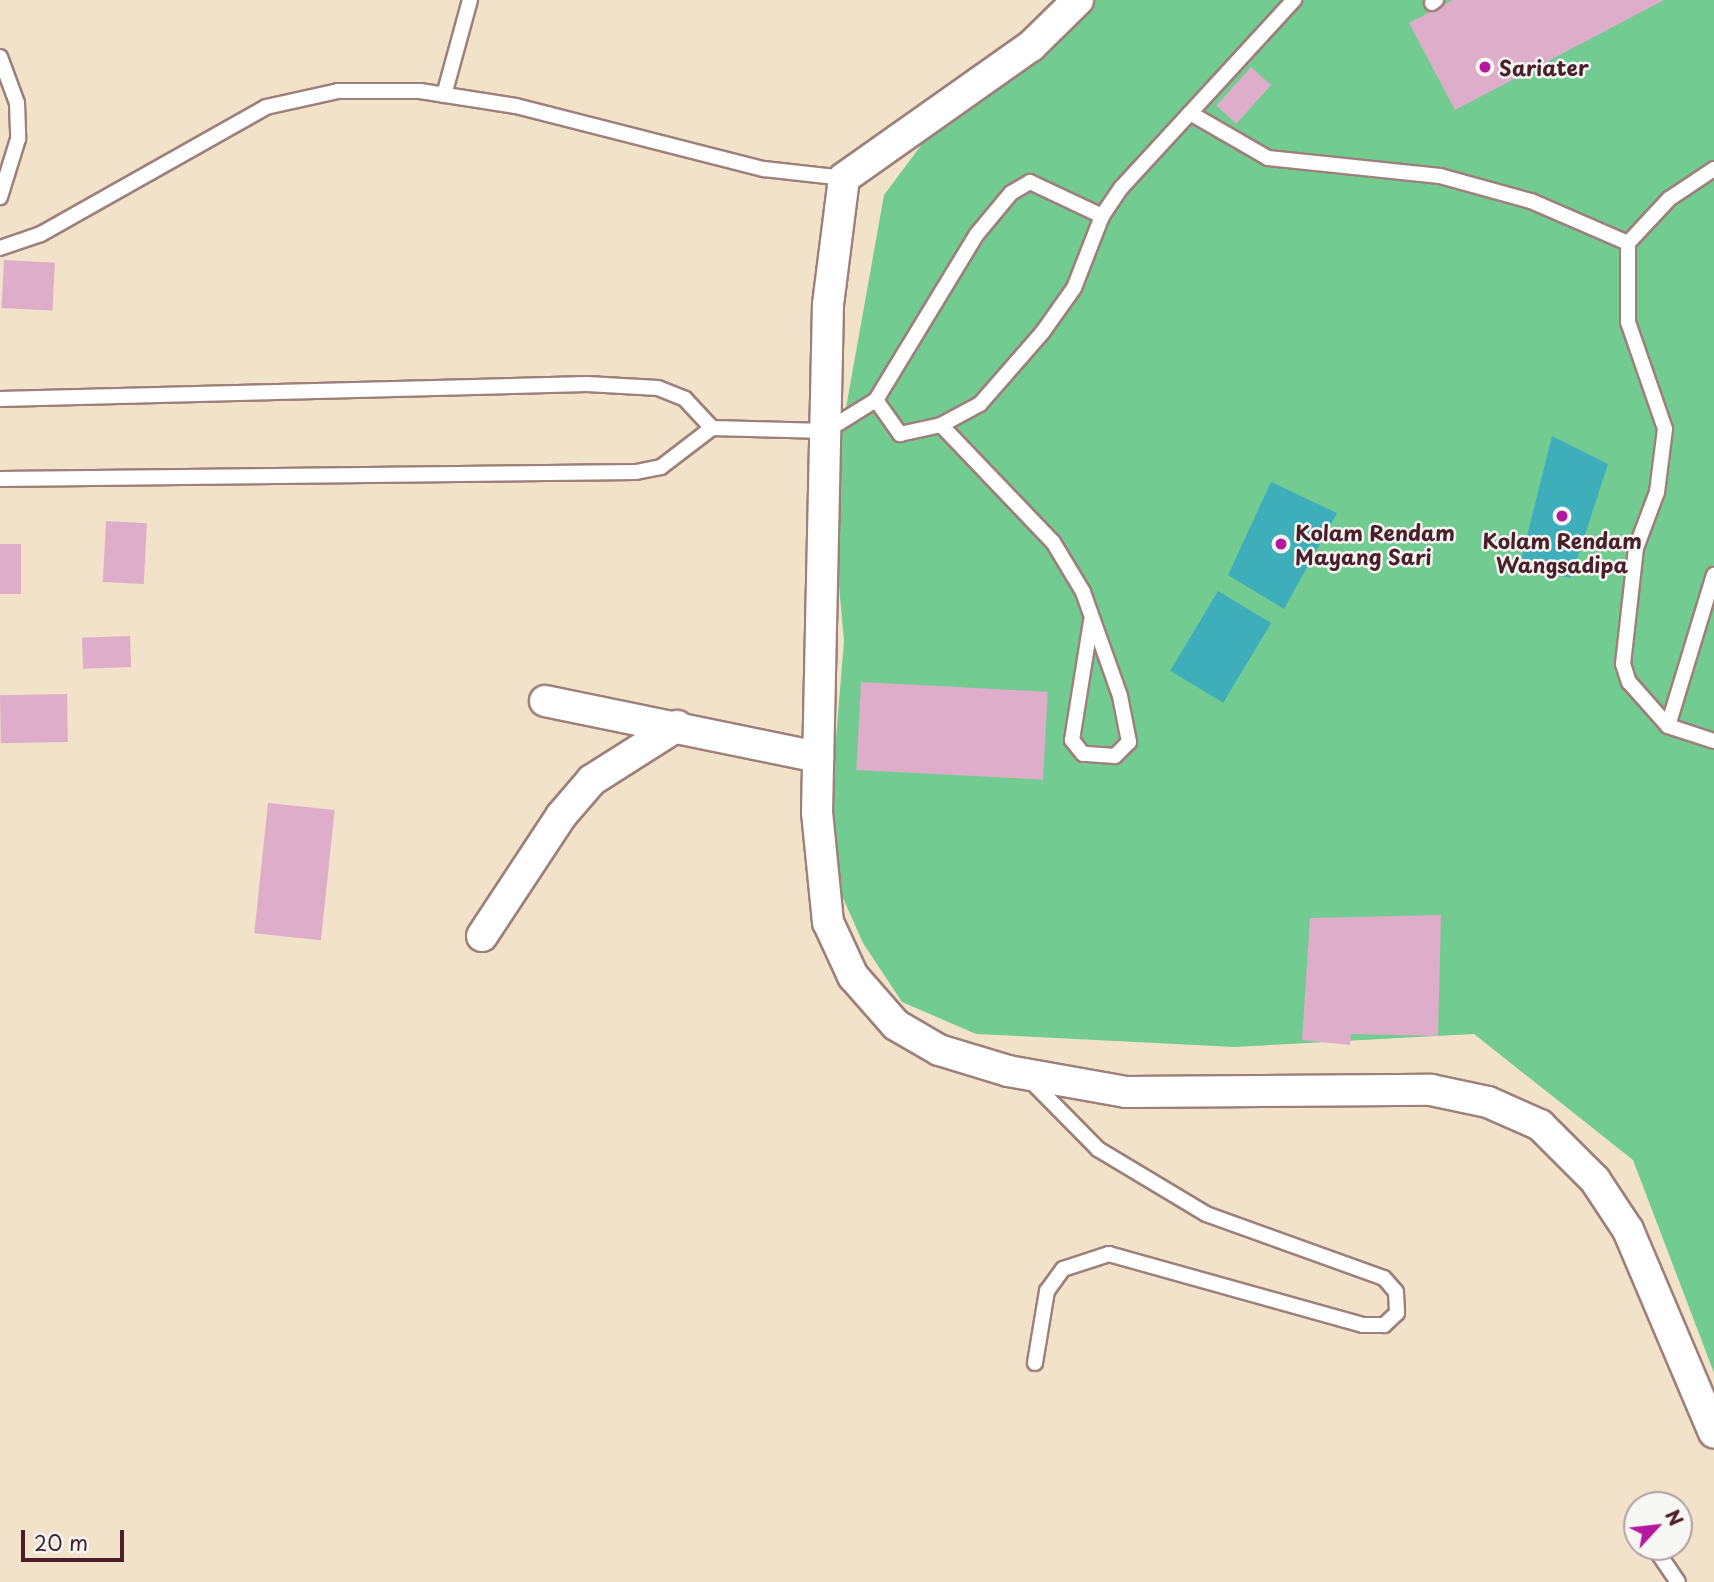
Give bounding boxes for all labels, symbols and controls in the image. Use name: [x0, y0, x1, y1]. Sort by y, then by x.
place label: Sariater: [1499, 54, 1589, 80]
marker: Sariater: [1477, 59, 1493, 75]
marker: Kolam Rendam Wangsadipa: [1554, 508, 1570, 524]
place label: Kolam Rendam Mayang Sari: [1295, 519, 1455, 569]
place label: Kolam Rendam Wangsadipa: [1482, 527, 1642, 577]
marker: Kolam Rendam Mayang Sari: [1273, 536, 1289, 552]
north arrow: [1623, 1491, 1693, 1561]
text: N: [1659, 1504, 1691, 1530]
scale bar: [24, 1516, 128, 1560]
text: 20 m: [34, 1526, 88, 1558]

